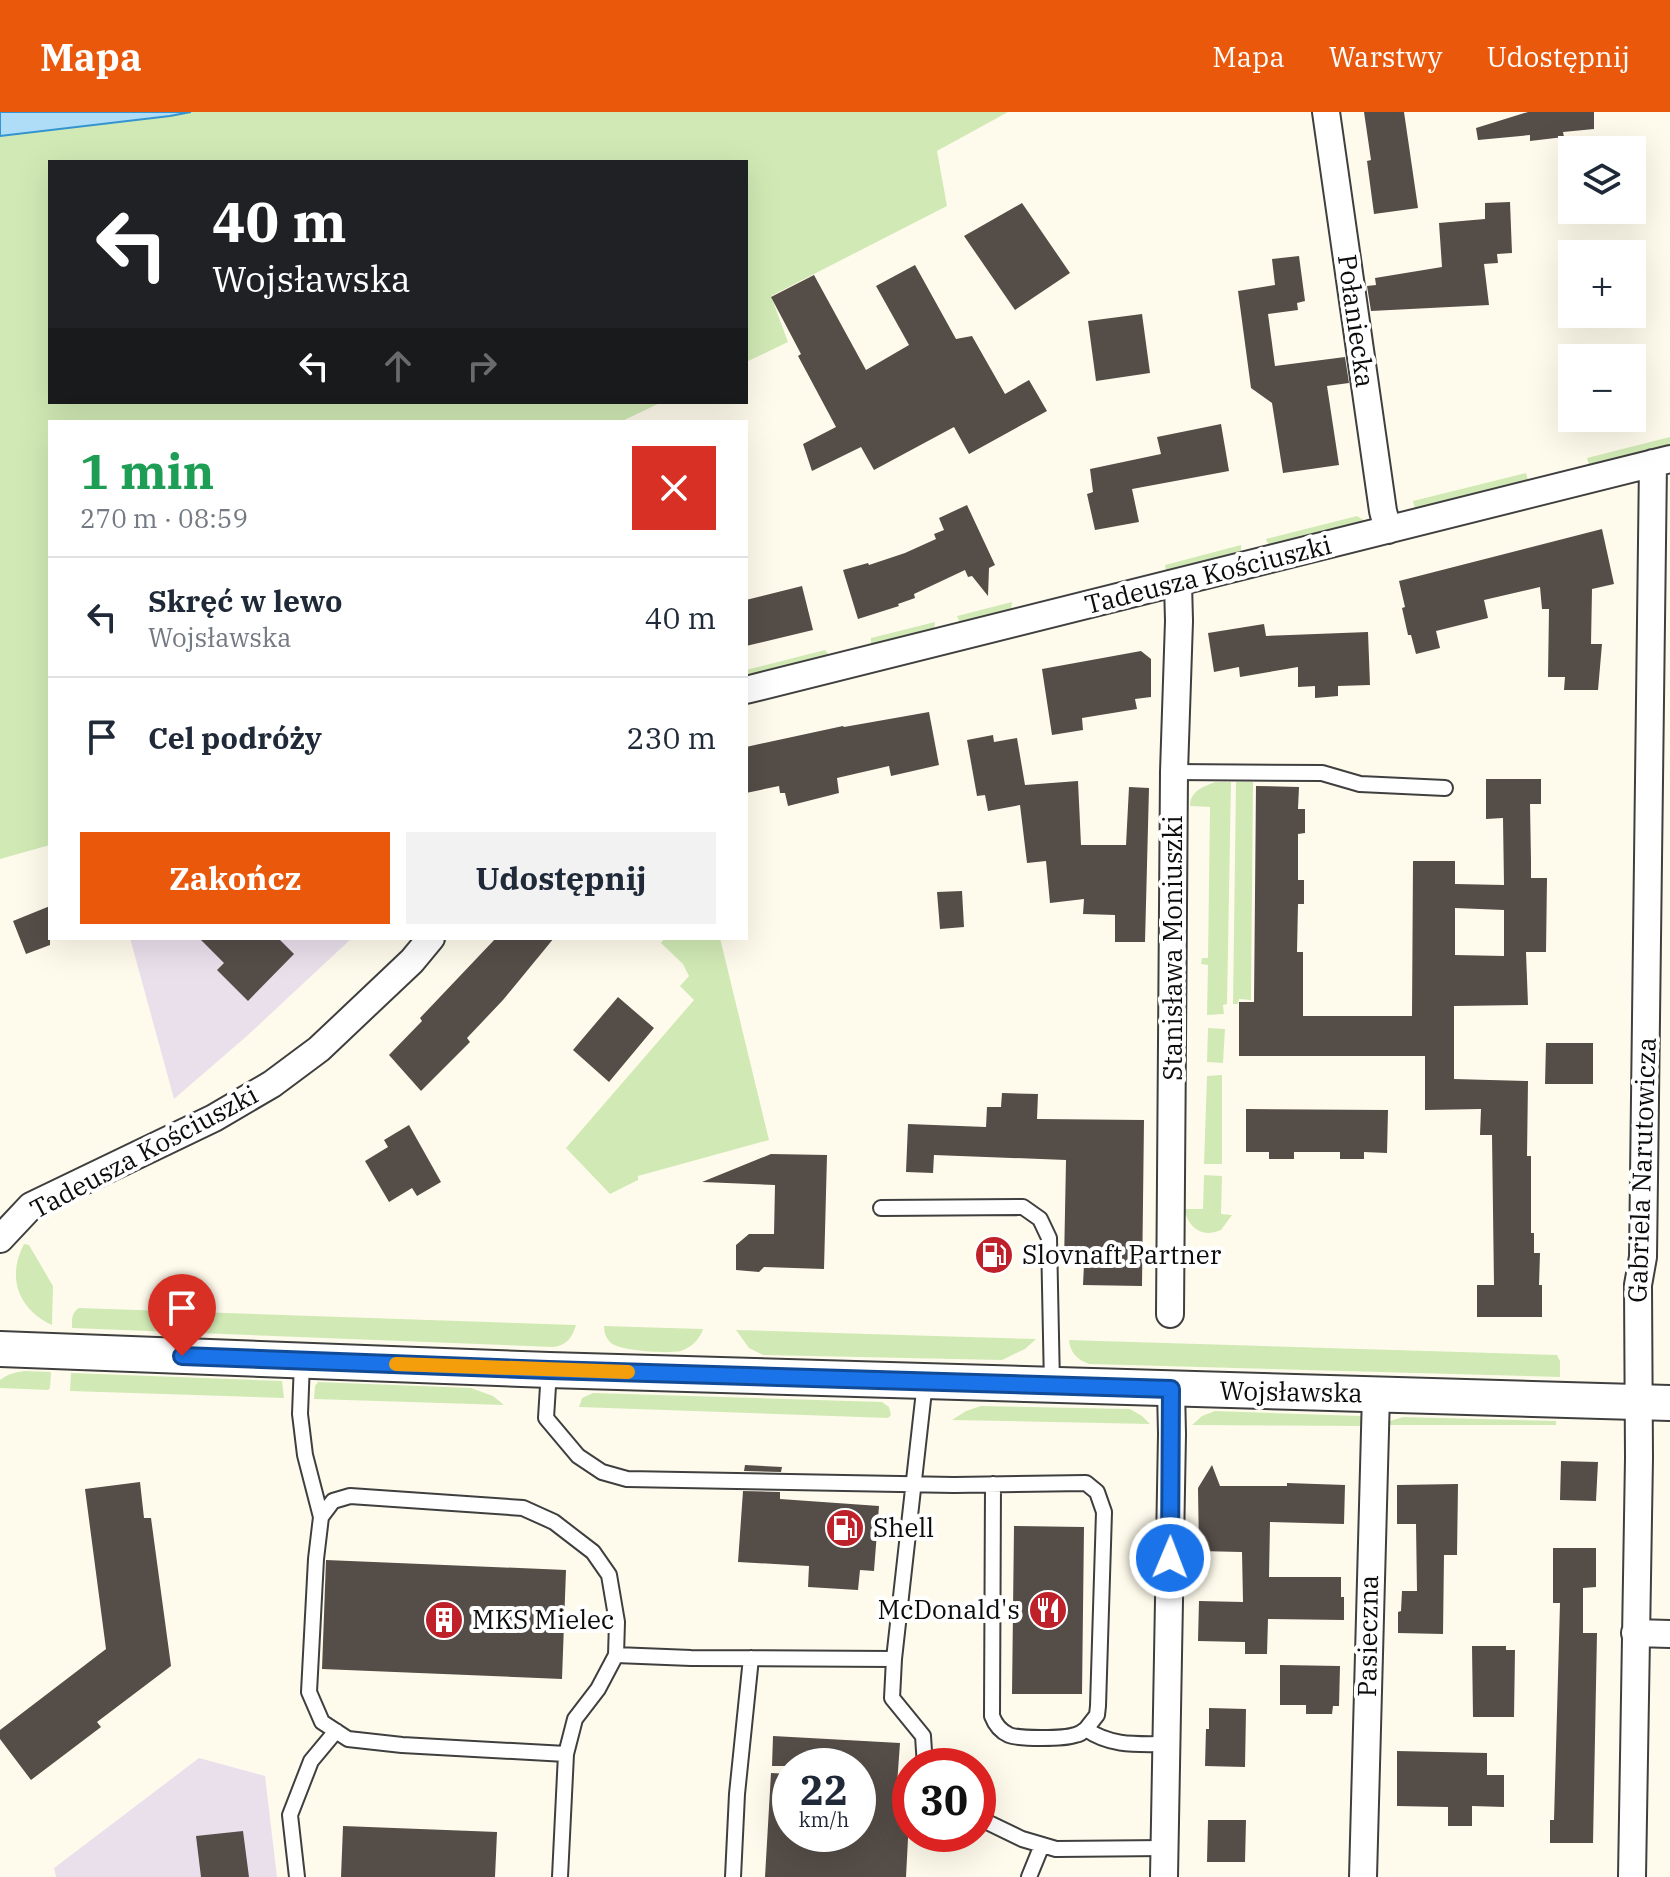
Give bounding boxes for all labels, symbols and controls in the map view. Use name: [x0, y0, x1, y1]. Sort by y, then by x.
text: Mapa: [40, 32, 142, 81]
text: Mapa: [1212, 38, 1285, 75]
text: Warstwy: [1329, 38, 1442, 75]
text: Udostępnij: [1486, 38, 1630, 75]
map controls: [1558, 136, 1646, 432]
button: layers: [1558, 136, 1646, 224]
text: 40 m: [212, 185, 347, 257]
icon: left: [80, 192, 184, 296]
button: +: [1558, 240, 1646, 328]
street label: Połaniecka: [1331, 252, 1383, 390]
text: Wojsławska: [212, 255, 411, 302]
icon: left: [292, 344, 336, 388]
icon: ahead: [376, 344, 420, 388]
icon: right: [460, 344, 504, 388]
button: −: [1558, 344, 1646, 432]
text: 1 min: [80, 440, 214, 502]
button: close: [632, 446, 716, 530]
text: 270 m · 08:59: [80, 501, 248, 535]
street label: Tadeusza Kościuszki: [1081, 527, 1335, 621]
text: Skręć w lewo: [148, 581, 342, 620]
icon: left: [80, 595, 124, 639]
text: 40 m: [644, 598, 716, 637]
text: Wojsławska: [148, 620, 291, 654]
icon: arrive: [80, 715, 124, 759]
text: Cel podróży: [148, 718, 322, 757]
text: 230 m: [626, 718, 716, 757]
street label: Stanisława Moniuszki: [1155, 815, 1189, 1081]
button: Zakończ: [80, 832, 390, 924]
button: Udostępnij: [406, 832, 716, 924]
street label: Gabriela Narutowicza: [1619, 1037, 1663, 1303]
street label: Tadeusza Kościuszki: [24, 1077, 263, 1226]
fuel station icon: Slovnaft Partner: [973, 1234, 1015, 1276]
place label: Slovnaft Partner: [1022, 1237, 1222, 1271]
pin: [148, 1274, 216, 1356]
icon: arrive: [160, 1286, 204, 1330]
street label: Wojsławska: [1219, 1373, 1363, 1409]
fuel station icon: Shell: [824, 1507, 866, 1549]
place label: Shell: [873, 1510, 934, 1544]
position arrow: [1128, 1516, 1212, 1600]
street label: Pasieczna: [1349, 1575, 1385, 1697]
restaurant icon: McDonald's: [1027, 1589, 1069, 1631]
place label: McDonald's: [878, 1592, 1020, 1626]
building icon: MKS Mielec: [423, 1599, 465, 1641]
place label: MKS Mielec: [472, 1602, 614, 1636]
speed limit sign: 30: [892, 1748, 996, 1852]
text: 22: [800, 1764, 848, 1816]
text: km/h: [799, 1806, 849, 1833]

